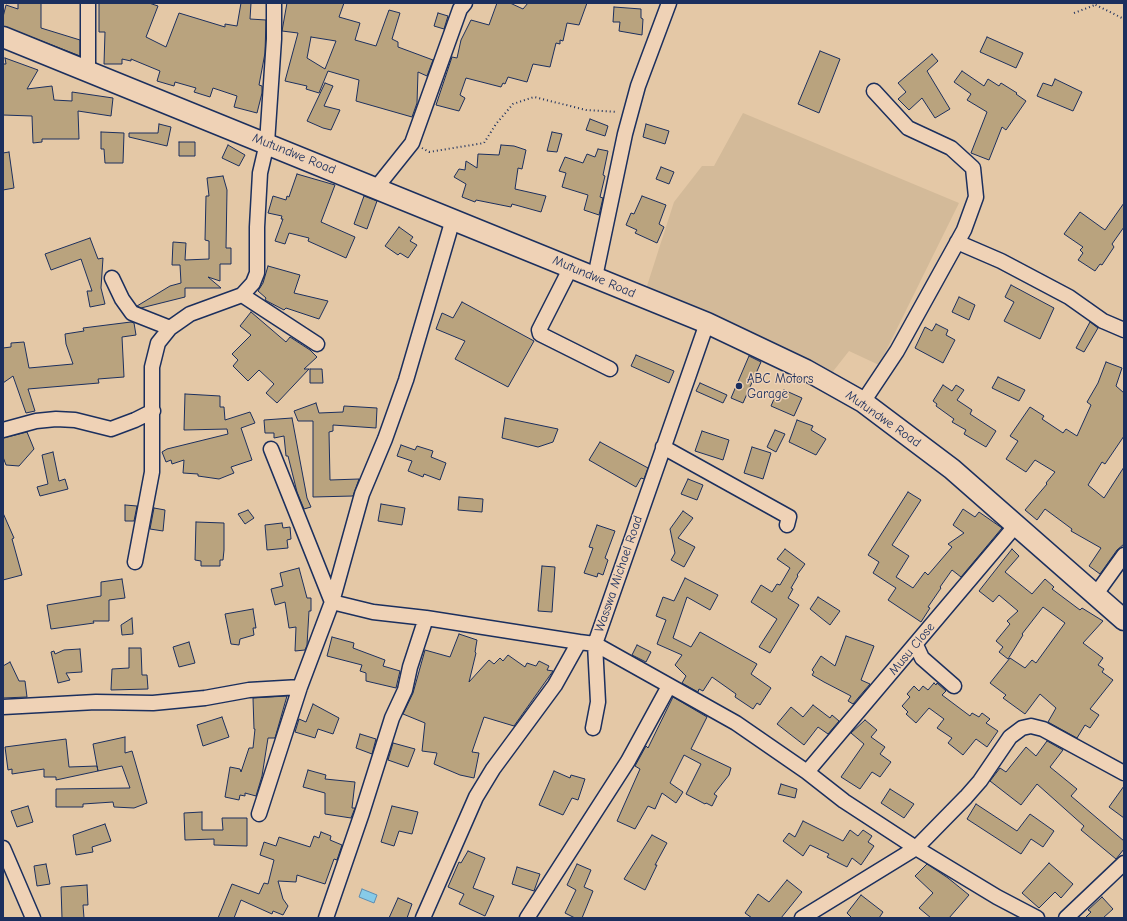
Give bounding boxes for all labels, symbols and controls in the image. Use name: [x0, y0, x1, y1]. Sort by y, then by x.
street label: Mutundwe Road: [250, 130, 338, 178]
street label: Mutundwe Road: [550, 253, 638, 301]
place label: ABC Motors Garage: [747, 371, 813, 402]
marker: ABC Motors Garage: [734, 381, 744, 391]
street label: Mutundwe Road: [842, 387, 924, 451]
street label: Wasswa Michael Road: [592, 514, 646, 634]
street label: Musu Close: [886, 620, 938, 678]

